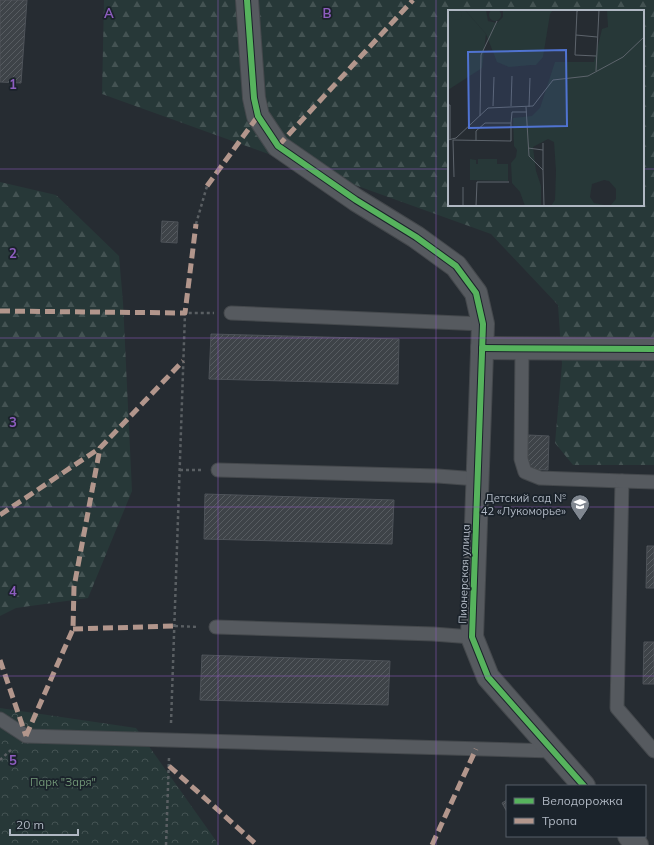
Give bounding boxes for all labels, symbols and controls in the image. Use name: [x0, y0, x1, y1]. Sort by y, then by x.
text: A: [104, 5, 114, 21]
text: B: [323, 5, 332, 21]
inset map: [448, 10, 644, 206]
text: 1: [9, 76, 17, 92]
text: 2: [9, 245, 17, 261]
text: 3: [9, 414, 17, 430]
place label: Детский сад № 42 «Лукоморье»: [481, 491, 566, 518]
school or university icon: Детский сад № 42 «Лукоморье»: [569, 493, 591, 521]
street label: Пионерская улица: [455, 524, 473, 624]
text: 4: [9, 583, 17, 599]
text: 5: [9, 752, 17, 768]
park label: Парк "Заря": [30, 775, 96, 789]
legend: [506, 785, 646, 837]
text: Велодорожка: [542, 793, 623, 808]
scale bar: [10, 811, 78, 837]
text: Тропа: [542, 813, 577, 828]
text: 20 m: [16, 817, 44, 832]

